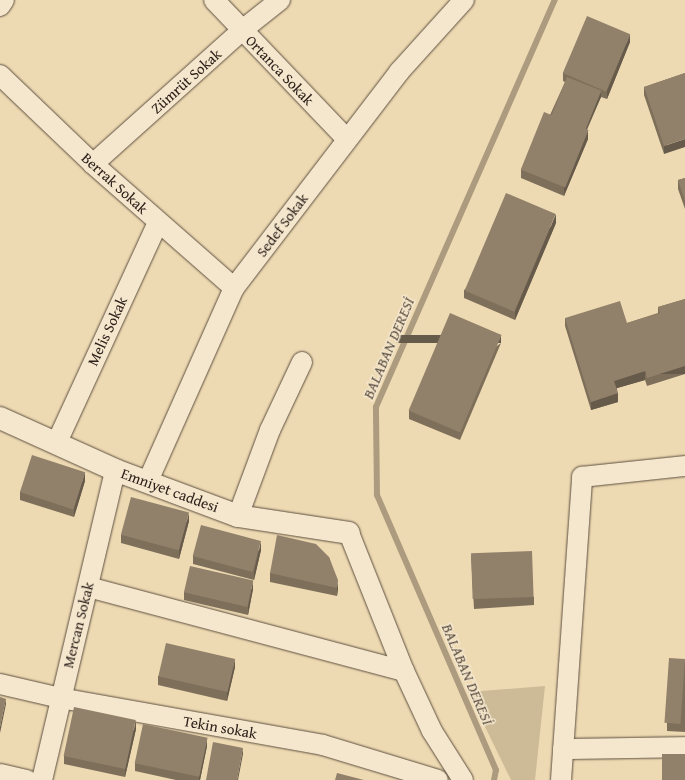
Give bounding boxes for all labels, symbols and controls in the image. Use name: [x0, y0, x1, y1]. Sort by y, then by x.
street label: Ortanca Sokak: [242, 31, 318, 109]
street label: Zümrüt Sokak: [147, 45, 225, 117]
street label: Berrak Sokak: [78, 149, 152, 217]
street label: Sedef Sokak: [252, 190, 312, 260]
street label: Melis Sokak: [83, 294, 131, 368]
water label: BALABAN DERESİ: [358, 294, 418, 402]
street label: Emniyet caddesi: [119, 464, 221, 516]
street label: Mercan Sokak: [59, 580, 97, 670]
water label: BALABAN DERESİ: [438, 620, 498, 728]
street label: Tekin sokak: [182, 712, 258, 742]

